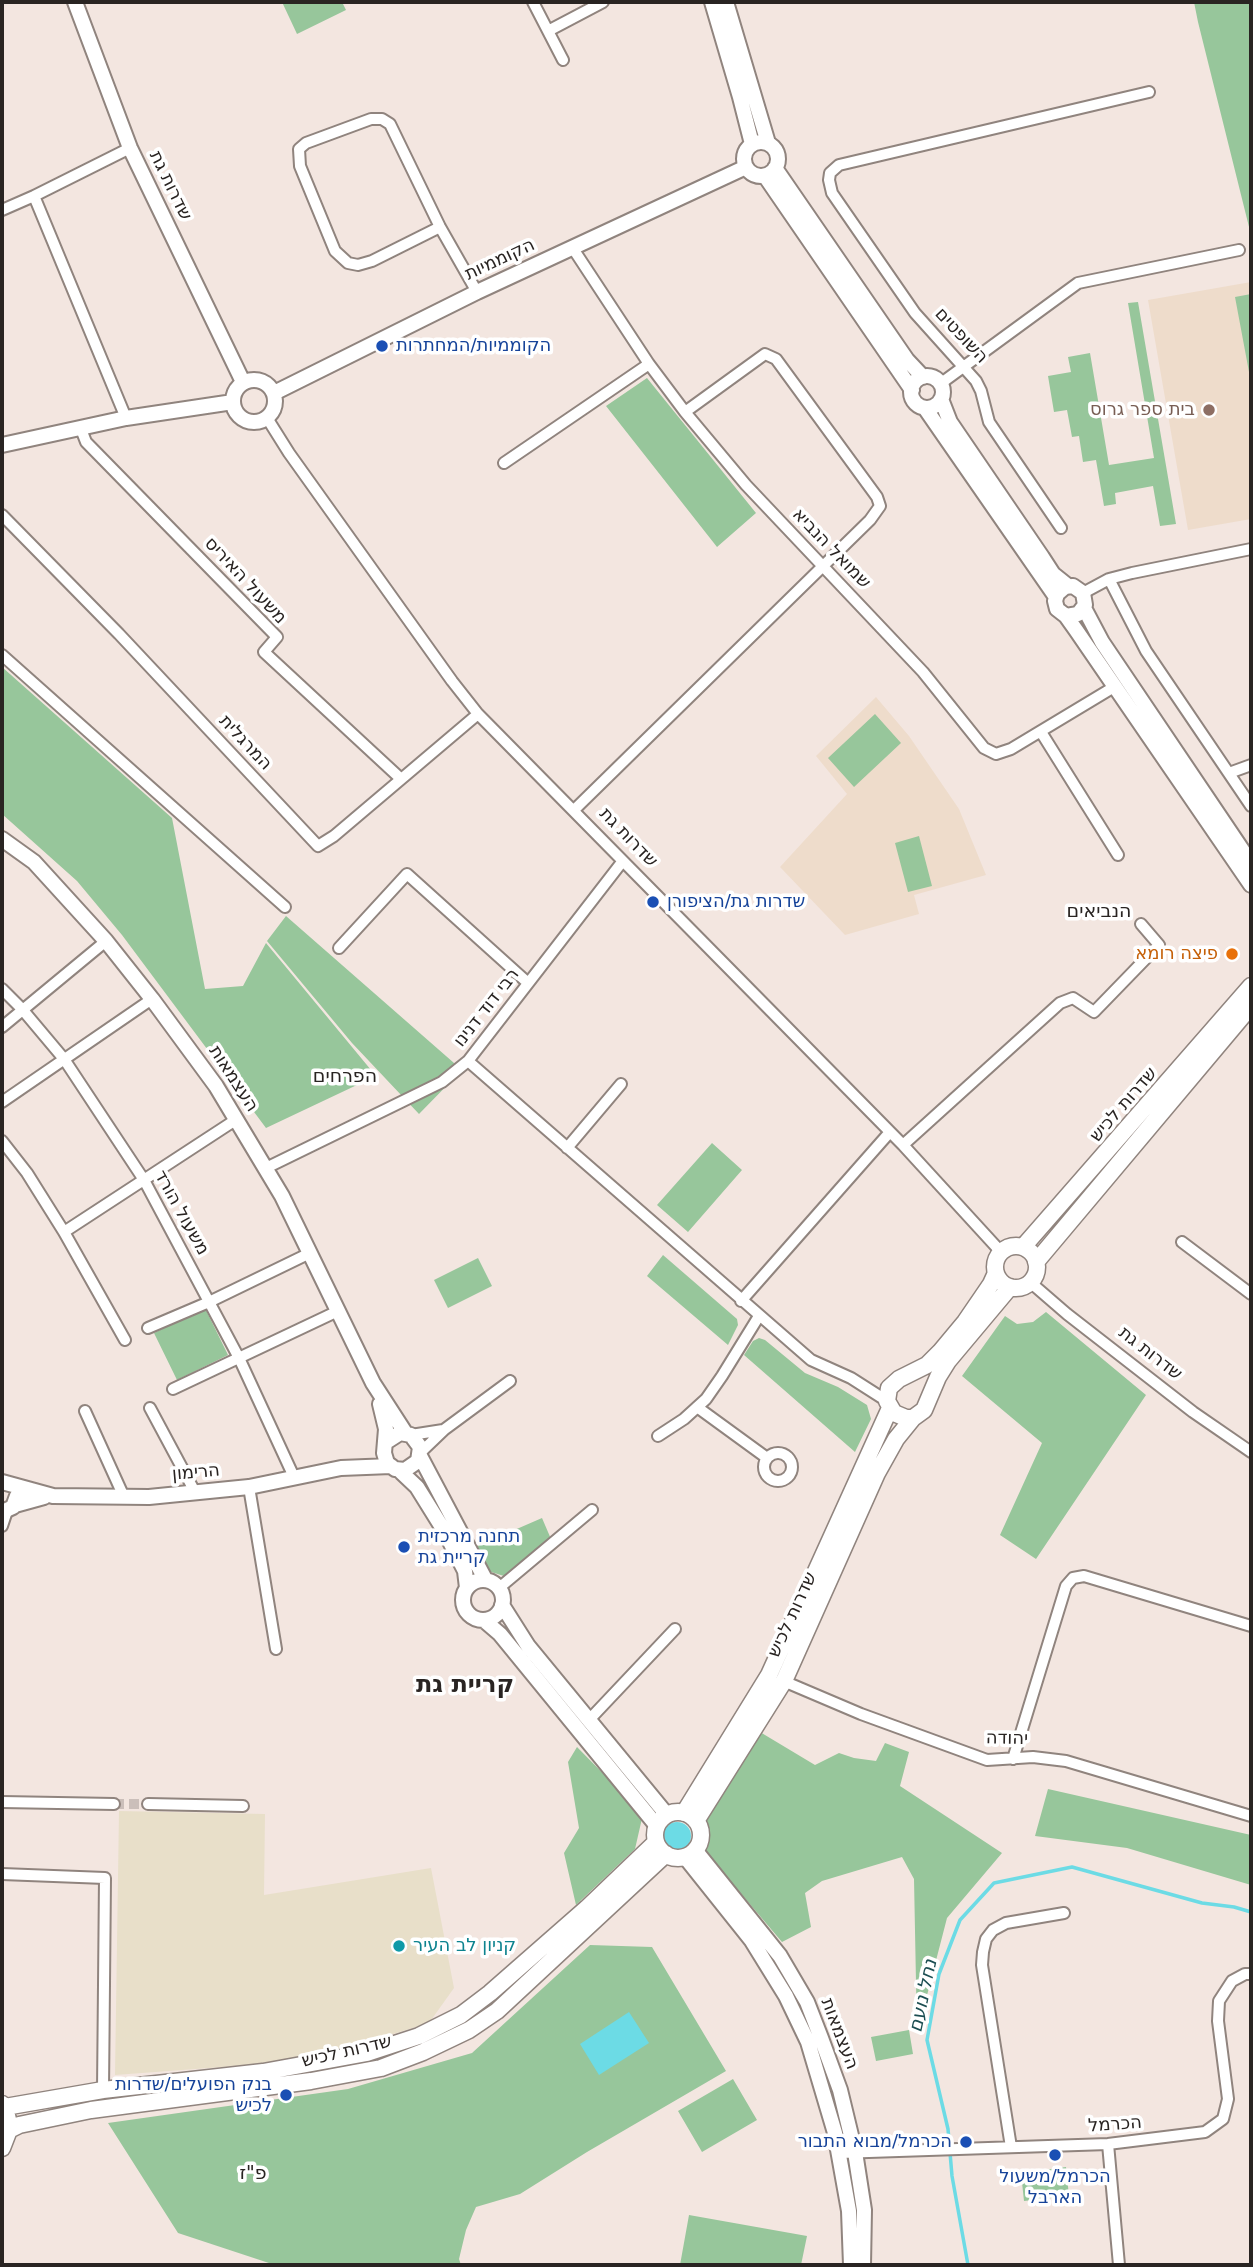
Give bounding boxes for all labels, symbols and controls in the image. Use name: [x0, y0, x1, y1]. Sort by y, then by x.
street label: שדרות גת: [144, 148, 196, 224]
street label: הקוממיות: [462, 234, 538, 286]
street label: השופטים: [930, 304, 992, 368]
place label: הקוממיות/המחתרות: [396, 335, 551, 357]
marker: הקוממיות/המחתרות: [374, 338, 390, 354]
place label: בית ספר גרוס: [1090, 399, 1195, 421]
marker: בית ספר גרוס: [1201, 402, 1217, 418]
street label: שמואל הנביא: [787, 504, 875, 594]
street label: משעול האיריס: [199, 533, 291, 629]
street label: המרגלית: [214, 711, 276, 775]
street label: שדרות גת: [594, 804, 662, 872]
place label: שדרות גת/הציפורן: [667, 891, 805, 913]
marker: שדרות גת/הציפורן: [645, 894, 661, 910]
district label: הנביאים: [1067, 901, 1131, 923]
place label: פיצה רומא: [1135, 943, 1218, 965]
marker: פיצה רומא: [1224, 946, 1240, 962]
street label: רבי דוד דנינו: [450, 964, 524, 1052]
street label: העצמאות: [204, 1042, 262, 1116]
street label: שדרות לכיש: [1086, 1063, 1162, 1147]
district label: הפרחים: [313, 1066, 377, 1088]
street label: משעול הורד: [149, 1167, 213, 1259]
street label: שדרות גת: [1114, 1323, 1186, 1385]
street label: הרימון: [171, 1460, 221, 1486]
place label: תחנה מרכזית קריית גת: [418, 1526, 520, 1568]
marker: תחנה מרכזית קריית גת: [396, 1539, 412, 1555]
street label: שדרות לכיש: [764, 1569, 822, 1661]
district label: קריית גת: [416, 1672, 514, 1700]
street label: יהודה: [986, 1728, 1028, 1750]
place label: קניון לב העיר: [413, 1935, 516, 1957]
marker: קניון לב העיר: [391, 1938, 407, 1954]
water label: נחל נועם: [905, 1957, 943, 2035]
street label: העצמאות: [816, 1995, 862, 2073]
street label: שדרות לכיש: [300, 2031, 394, 2073]
place label: בנק הפועלים/שדרות לכיש: [115, 2074, 272, 2116]
marker: בנק הפועלים/שדרות לכיש: [278, 2087, 294, 2103]
street label: הכרמל: [1087, 2112, 1143, 2138]
place label: הכרמל/מבוא התבור: [798, 2131, 952, 2153]
marker: הכרמל/מבוא התבור: [958, 2134, 974, 2150]
marker: הכרמל/משעול הארבל: [1047, 2147, 1063, 2163]
district label: פ"ז: [239, 2163, 267, 2185]
place label: הכרמל/משעול הארבל: [999, 2166, 1111, 2208]

